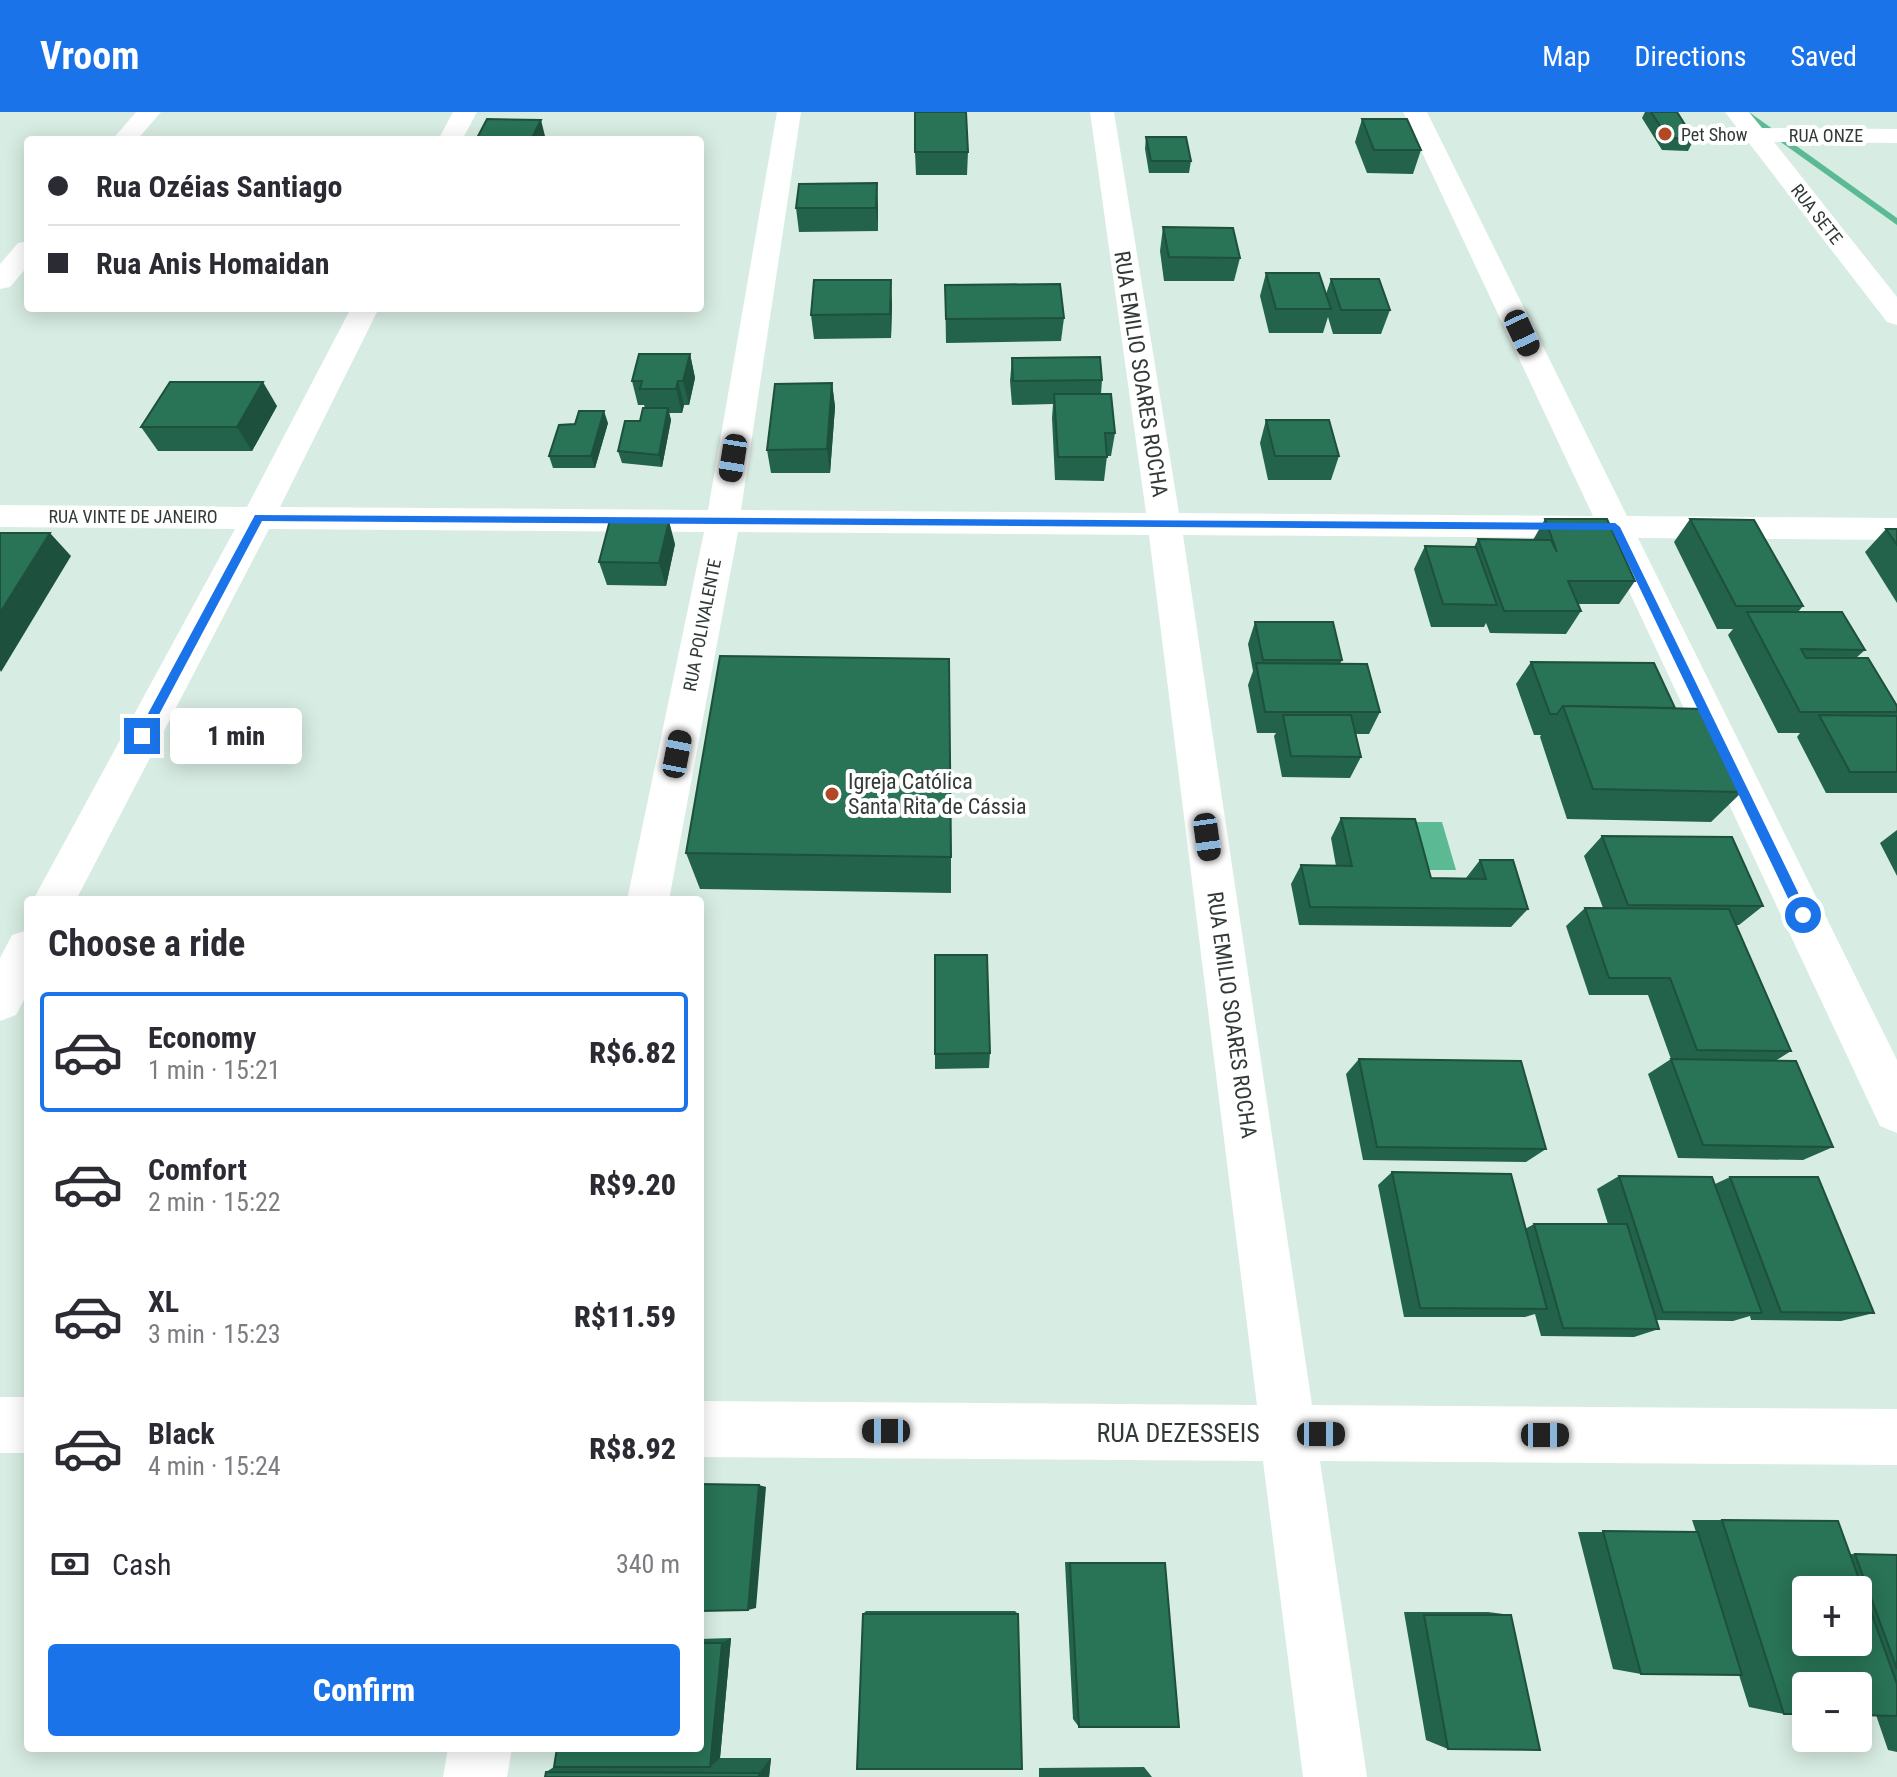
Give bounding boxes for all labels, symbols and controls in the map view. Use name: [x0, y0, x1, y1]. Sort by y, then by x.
text: Vroom: [40, 34, 139, 78]
text: Map: [1542, 40, 1591, 73]
text: Directions: [1635, 40, 1746, 73]
text: Saved: [1790, 40, 1857, 73]
place label: Pet Show: [1681, 124, 1748, 145]
marker: Pet Show: [1656, 125, 1674, 143]
street label: RUA ONZE: [1789, 125, 1863, 146]
text: Rua Ozéias Santiago: [96, 169, 342, 204]
street label: RUA SETE: [1787, 180, 1847, 248]
text: Rua Anis Homaidan: [96, 246, 330, 281]
street label: RUA EMILIO SOARES ROCHA: [1109, 249, 1173, 499]
car: [1501, 306, 1543, 360]
car: [717, 432, 749, 484]
street label: RUA VINTE DE JANEIRO: [48, 506, 218, 527]
street label: RUA POLIVALENTE: [679, 557, 725, 693]
callout: 1 min: [170, 708, 302, 764]
route end: [124, 718, 160, 754]
text: 1 min: [207, 721, 265, 751]
car: [661, 728, 693, 780]
place label: Igreja Católica Santa Rita de Cássia: [848, 769, 1026, 819]
marker: Igreja Católica Santa Rita de Cássia: [823, 785, 841, 803]
car: [1192, 812, 1222, 862]
street label: RUA EMILIO SOARES ROCHA: [1202, 890, 1262, 1140]
route start: [1785, 897, 1821, 933]
text: Choose a ride: [48, 923, 245, 965]
icon: car: [52, 1016, 124, 1088]
text: Economy: [148, 1020, 256, 1055]
text: R$6.82: [589, 1035, 676, 1070]
text: 1 min · 15:21: [148, 1055, 281, 1085]
icon: car: [52, 1148, 124, 1220]
text: Comfort: [148, 1152, 247, 1187]
text: R$9.20: [589, 1167, 676, 1202]
text: 2 min · 15:22: [148, 1187, 281, 1217]
icon: car: [52, 1280, 124, 1352]
text: XL: [148, 1284, 179, 1319]
text: R$11.59: [574, 1299, 676, 1334]
text: 3 min · 15:23: [148, 1319, 281, 1349]
icon: car: [52, 1412, 124, 1484]
text: Black: [148, 1416, 215, 1451]
street label: RUA DEZESSEIS: [1096, 1418, 1260, 1448]
car: [862, 1419, 910, 1443]
car: [1297, 1422, 1345, 1446]
car: [1521, 1423, 1569, 1447]
text: R$8.92: [589, 1431, 676, 1466]
text: 4 min · 15:24: [148, 1451, 281, 1481]
icon: cash: [48, 1542, 92, 1586]
text: Cash: [112, 1547, 172, 1582]
text: 340 m: [616, 1549, 680, 1579]
map controls: [1792, 1576, 1872, 1752]
button: +: [1792, 1576, 1872, 1656]
button: Confirm: [48, 1644, 680, 1736]
button: −: [1792, 1672, 1872, 1752]

